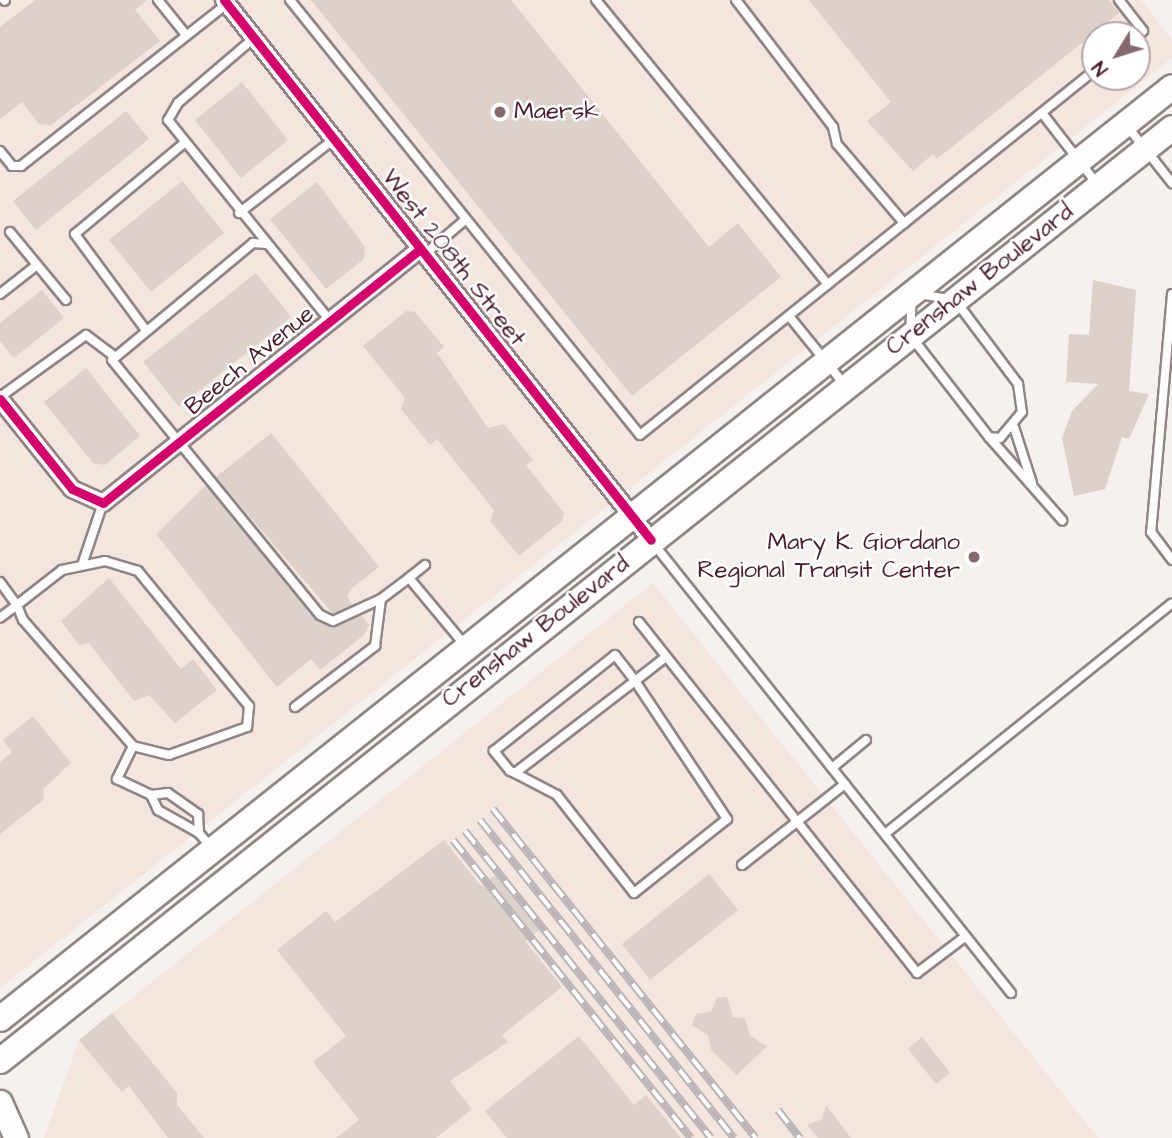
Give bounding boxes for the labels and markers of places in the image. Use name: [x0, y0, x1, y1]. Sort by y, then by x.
place label: Maersk: [514, 98, 599, 126]
marker: Maersk: [492, 104, 508, 120]
place label: Mary K. Giordano Regional Transit Center: [698, 529, 960, 585]
marker: Mary K. Giordano Regional Transit Center: [966, 549, 982, 565]

